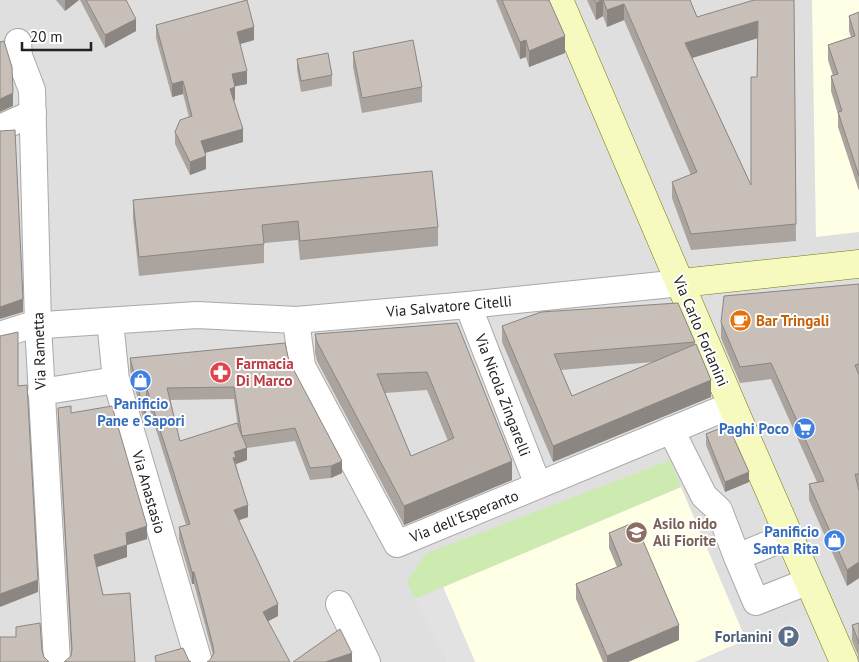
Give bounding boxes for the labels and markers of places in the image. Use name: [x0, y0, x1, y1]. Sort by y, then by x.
cafe icon: Bar Tringali: [728, 308, 752, 332]
place label: Bar Tringali: [756, 311, 829, 330]
place label: Farmacia Di Marco: [236, 354, 294, 390]
pharmacy icon: Farmacia Di Marco: [208, 360, 232, 384]
shop icon: Panificio Pane e Sapori: [129, 368, 153, 392]
place label: Panificio Pane e Sapori: [97, 394, 185, 430]
supermarket icon: Paghi Poco: [793, 416, 817, 440]
place label: Paghi Poco: [719, 419, 789, 438]
place label: Asilo nido Ali Fiorite: [653, 514, 717, 550]
school or university icon: Asilo nido Ali Fiorite: [625, 520, 649, 544]
place label: Panificio Santa Rita: [753, 522, 819, 558]
shop icon: Panificio Santa Rita: [823, 528, 847, 552]
parking icon: Forlanini: [776, 624, 800, 648]
place label: Forlanini: [715, 627, 772, 646]

